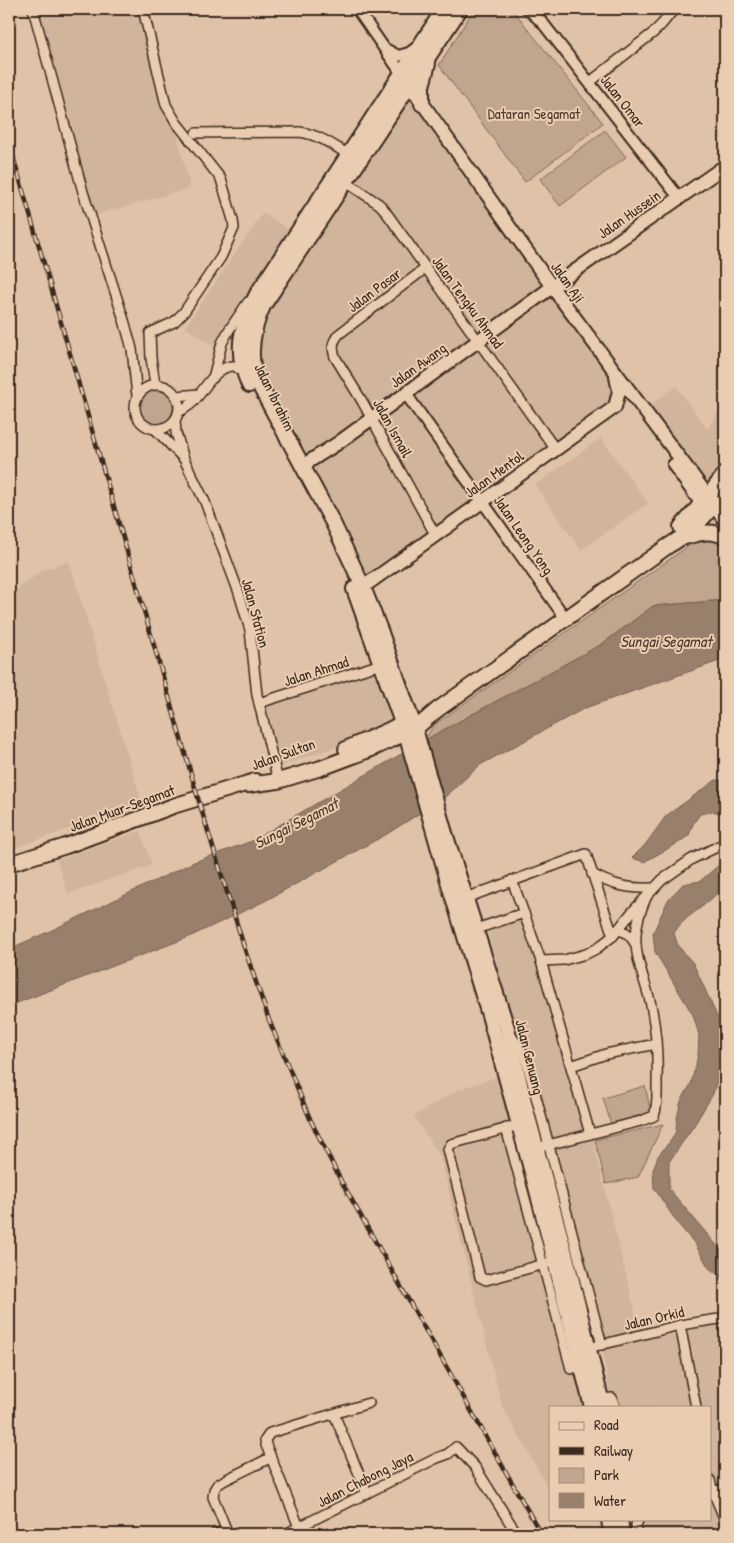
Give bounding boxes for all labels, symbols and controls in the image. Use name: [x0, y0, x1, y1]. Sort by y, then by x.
street label: Jalan Omar: [596, 70, 650, 132]
park label: Dataran Segamat: [488, 103, 581, 124]
street label: Jalan Hussein: [593, 185, 665, 243]
street label: Jalan Tengku Ahmad: [427, 252, 509, 352]
street label: Jalan Aji: [546, 257, 590, 307]
street label: Jalan Pasar: [343, 263, 405, 317]
street label: Jalan Awang: [385, 337, 451, 393]
street label: Jalan Ibrahim: [250, 360, 300, 434]
street label: Jalan Ismail: [368, 395, 418, 461]
street label: Jalan Mentol: [460, 445, 528, 503]
street label: Jalan Leong Yong: [489, 491, 559, 579]
street label: Jalan Station: [237, 576, 275, 650]
water label: Sungai Segamat: [620, 630, 714, 652]
street label: Jalan Ahmad: [281, 651, 351, 691]
street label: Jalan Sultan: [248, 733, 318, 775]
street label: Jalan Muar-Segamat: [66, 779, 178, 837]
water label: Sungai Segamat: [250, 791, 344, 854]
street label: Jalan Genuang: [511, 1017, 550, 1097]
street label: Jalan Orkid: [622, 1301, 686, 1335]
legend: [549, 1406, 712, 1520]
text: Road: [594, 1414, 619, 1435]
text: Railway: [594, 1440, 633, 1461]
street label: Jalan Chabong Jaya: [314, 1446, 417, 1512]
text: Park: [594, 1464, 619, 1485]
text: Water: [594, 1490, 626, 1511]

